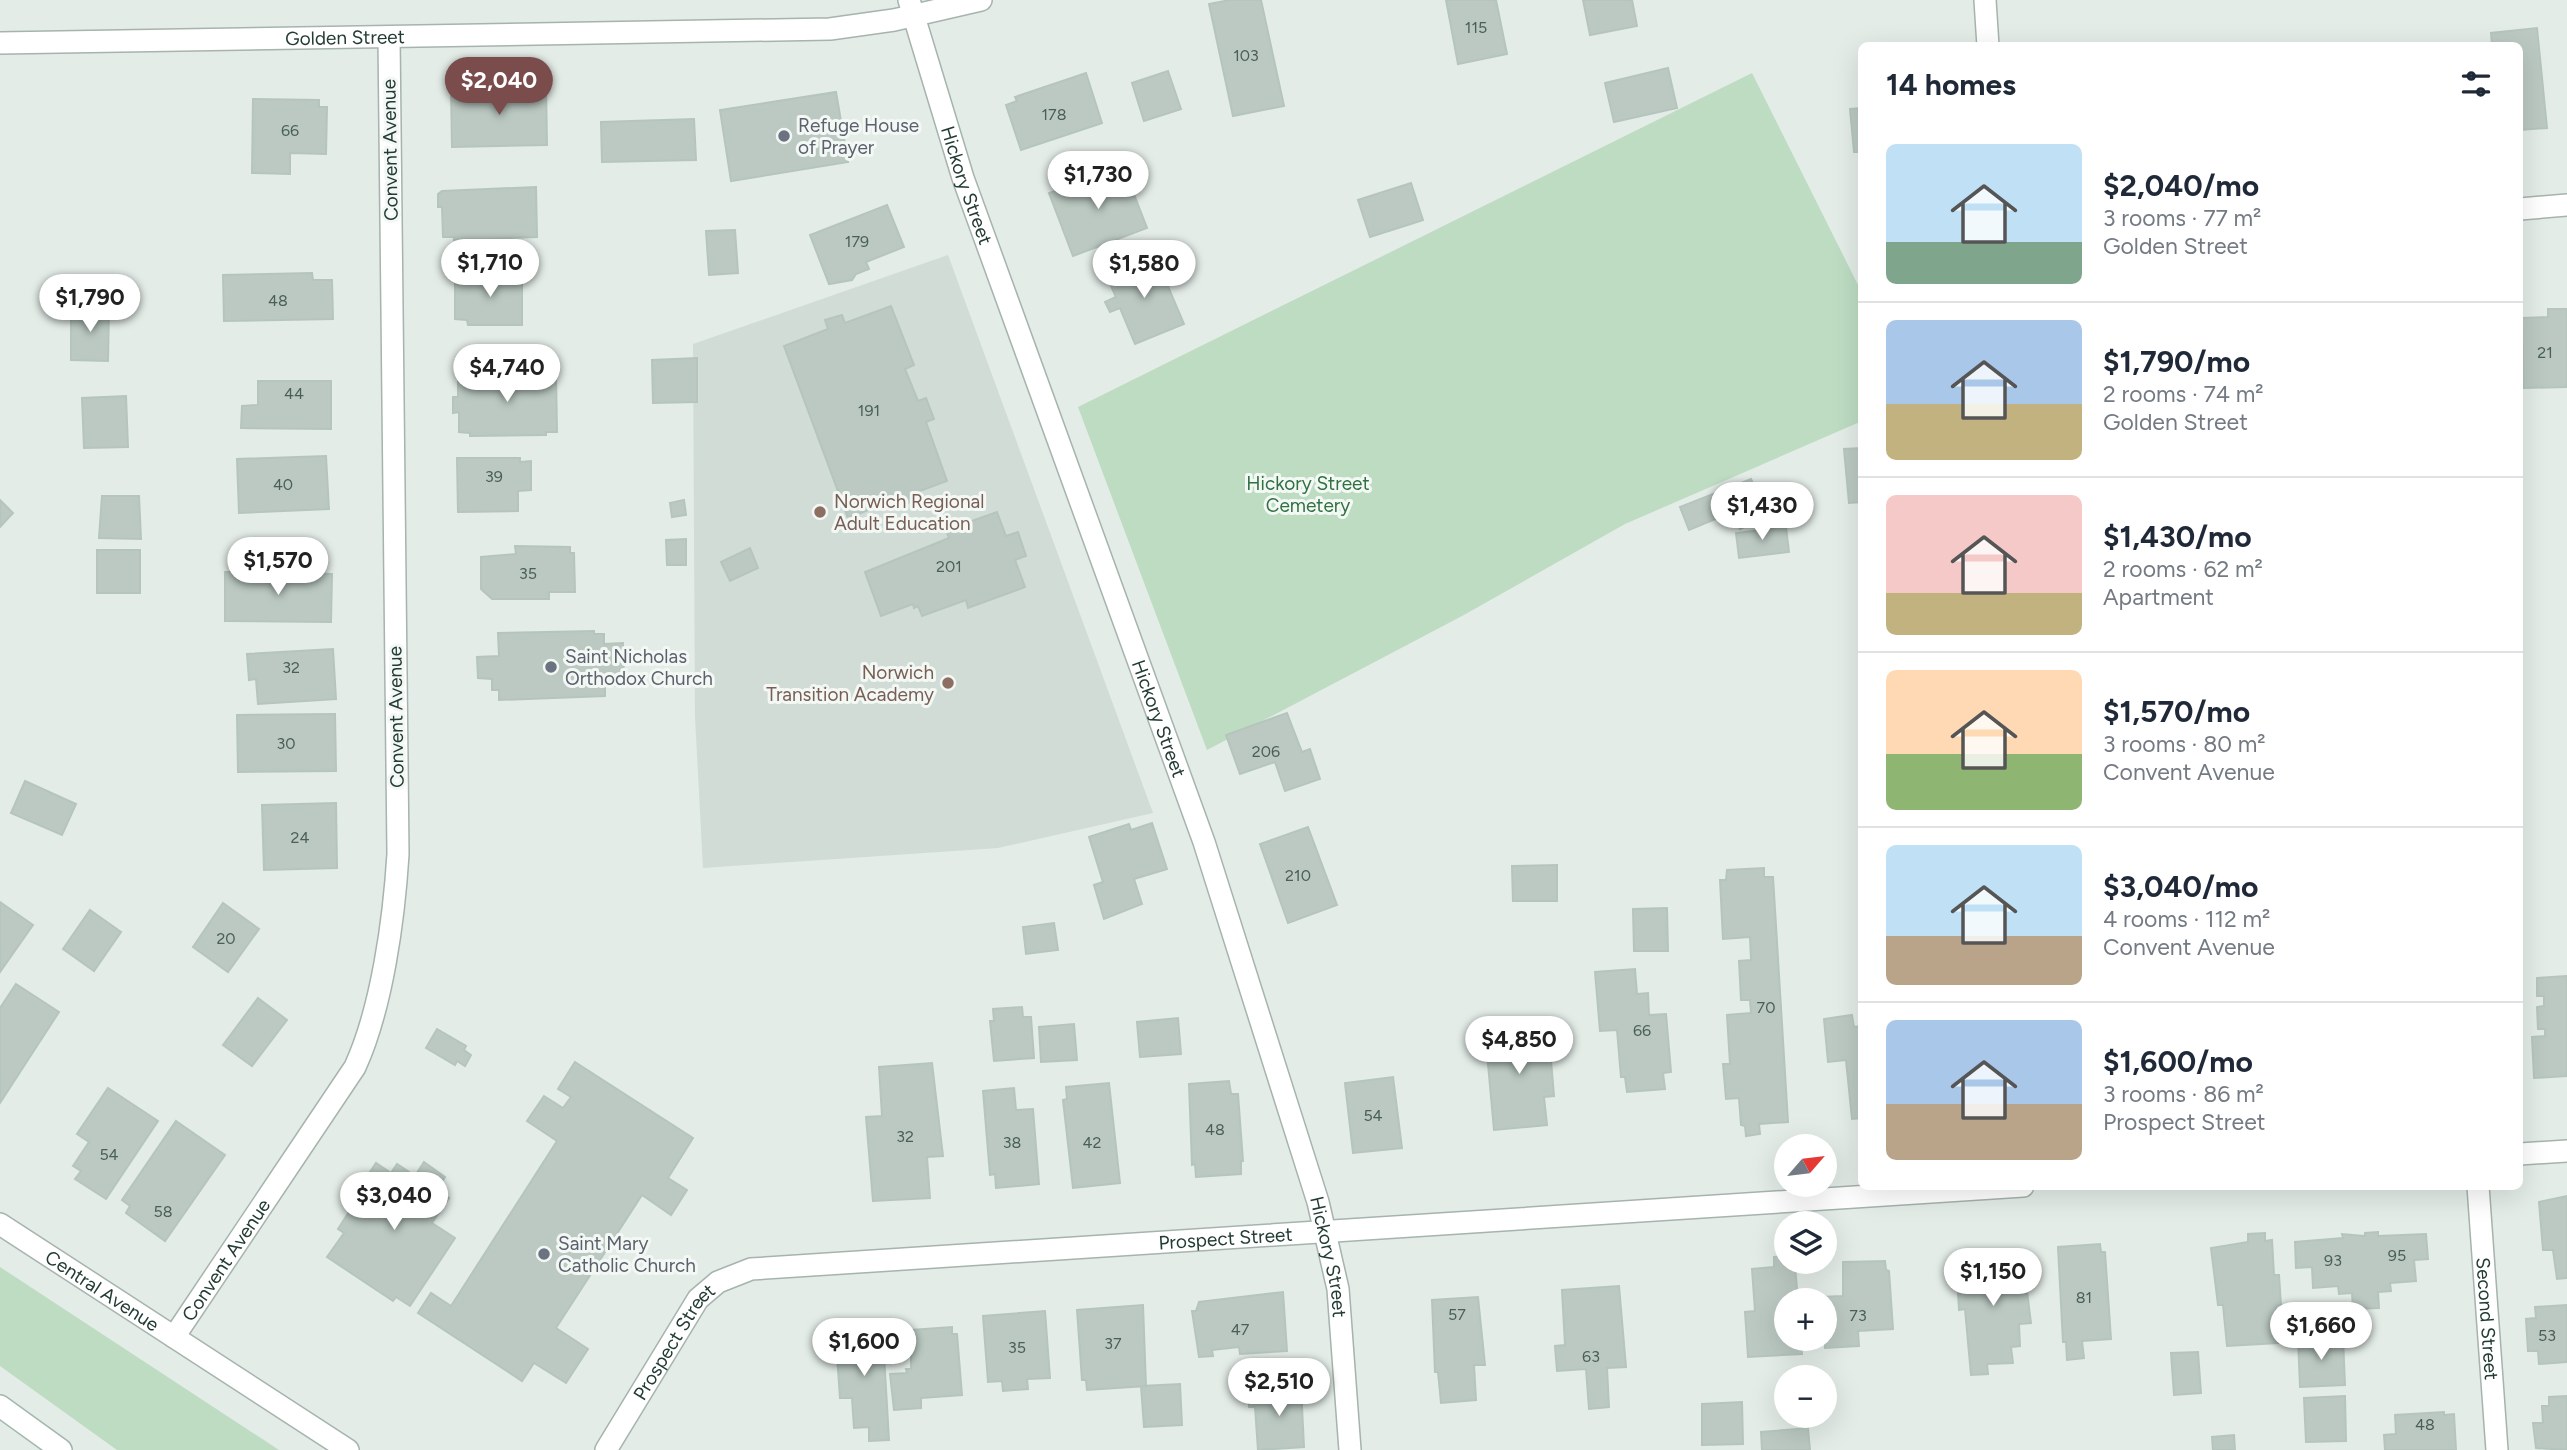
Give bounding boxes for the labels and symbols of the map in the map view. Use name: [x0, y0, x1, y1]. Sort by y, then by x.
house number: 115: [1465, 18, 1487, 37]
street label: Golden Street: [285, 25, 405, 50]
house number: 103: [1233, 46, 1259, 65]
pin: $2,040: [442, 58, 556, 117]
street label: Convent Avenue: [377, 79, 403, 221]
house number: 178: [1041, 105, 1067, 124]
place label: Refuge House of Prayer: [798, 114, 919, 159]
house number: 66: [281, 121, 299, 140]
street label: Hickory Street: [936, 123, 998, 247]
marker: Refuge House of Prayer: [776, 128, 792, 144]
pin: $1,730: [1041, 152, 1155, 211]
house number: 179: [845, 232, 869, 251]
pin: $1,710: [433, 240, 547, 299]
pin: $1,580: [1087, 240, 1201, 300]
pin: $1,790: [33, 274, 147, 334]
house number: 48: [268, 291, 288, 310]
house number: 21: [2537, 343, 2553, 362]
pin: $4,740: [450, 344, 564, 404]
house number: 44: [284, 384, 304, 403]
house number: 191: [858, 401, 880, 420]
house number: 39: [485, 467, 503, 486]
park label: Hickory Street Cemetery: [1246, 472, 1370, 517]
house number: 40: [273, 475, 293, 494]
pin: $1,430: [1705, 482, 1819, 542]
place label: Norwich Regional Adult Education: [834, 490, 984, 535]
marker: Norwich Regional Adult Education: [812, 504, 828, 520]
pin: $1,570: [221, 538, 335, 597]
house number: 201: [936, 557, 962, 576]
house number: 35: [519, 564, 537, 583]
place label: Saint Nicholas Orthodox Church: [565, 645, 713, 690]
street label: Convent Avenue: [383, 646, 409, 788]
street label: Hickory Street: [1127, 657, 1191, 780]
house number: 32: [282, 658, 300, 677]
marker: Saint Nicholas Orthodox Church: [543, 659, 559, 675]
place label: Norwich Transition Academy: [766, 661, 934, 706]
marker: Norwich Transition Academy: [940, 675, 956, 691]
house number: 30: [277, 734, 295, 753]
house number: 206: [1252, 742, 1280, 761]
house number: 24: [291, 828, 309, 847]
house number: 210: [1285, 866, 1311, 885]
house number: 20: [216, 929, 236, 948]
house number: 70: [1757, 998, 1775, 1017]
pin: $4,850: [1462, 1016, 1576, 1076]
house number: 66: [1633, 1021, 1651, 1040]
house number: 54: [1363, 1106, 1383, 1125]
house number: 48: [1205, 1120, 1225, 1139]
house number: 32: [896, 1127, 914, 1146]
house number: 38: [1003, 1133, 1021, 1152]
house number: 42: [1083, 1133, 1101, 1152]
north arrow: [1774, 1134, 1838, 1197]
house number: 54: [99, 1145, 119, 1164]
pin: $3,040: [337, 1172, 451, 1232]
street label: Convent Avenue: [177, 1194, 275, 1325]
street label: Hickory Street: [1306, 1194, 1352, 1318]
house number: 58: [153, 1202, 173, 1221]
street label: Prospect Street: [1158, 1222, 1293, 1254]
place label: Saint Mary Catholic Church: [558, 1232, 696, 1277]
street label: Central Avenue: [41, 1245, 164, 1336]
marker: Saint Mary Catholic Church: [536, 1246, 552, 1262]
house number: 95: [2388, 1246, 2406, 1265]
pin: $1,150: [1936, 1248, 2050, 1308]
house number: 93: [2324, 1251, 2342, 1270]
street label: Second Street: [2472, 1256, 2503, 1381]
street label: Prospect Street: [628, 1278, 719, 1404]
house number: 81: [2076, 1288, 2092, 1307]
pin: $1,660: [2264, 1302, 2378, 1362]
house number: 57: [1448, 1305, 1466, 1324]
house number: 73: [1849, 1306, 1867, 1325]
pin: $1,600: [807, 1318, 921, 1378]
house number: 47: [1231, 1320, 1250, 1339]
house number: 53: [2538, 1326, 2556, 1345]
house number: 37: [1104, 1334, 1122, 1353]
house number: 35: [1008, 1338, 1026, 1357]
house number: 63: [1582, 1347, 1600, 1366]
pin: $2,510: [1222, 1358, 1336, 1418]
house number: 48: [2415, 1415, 2435, 1434]

